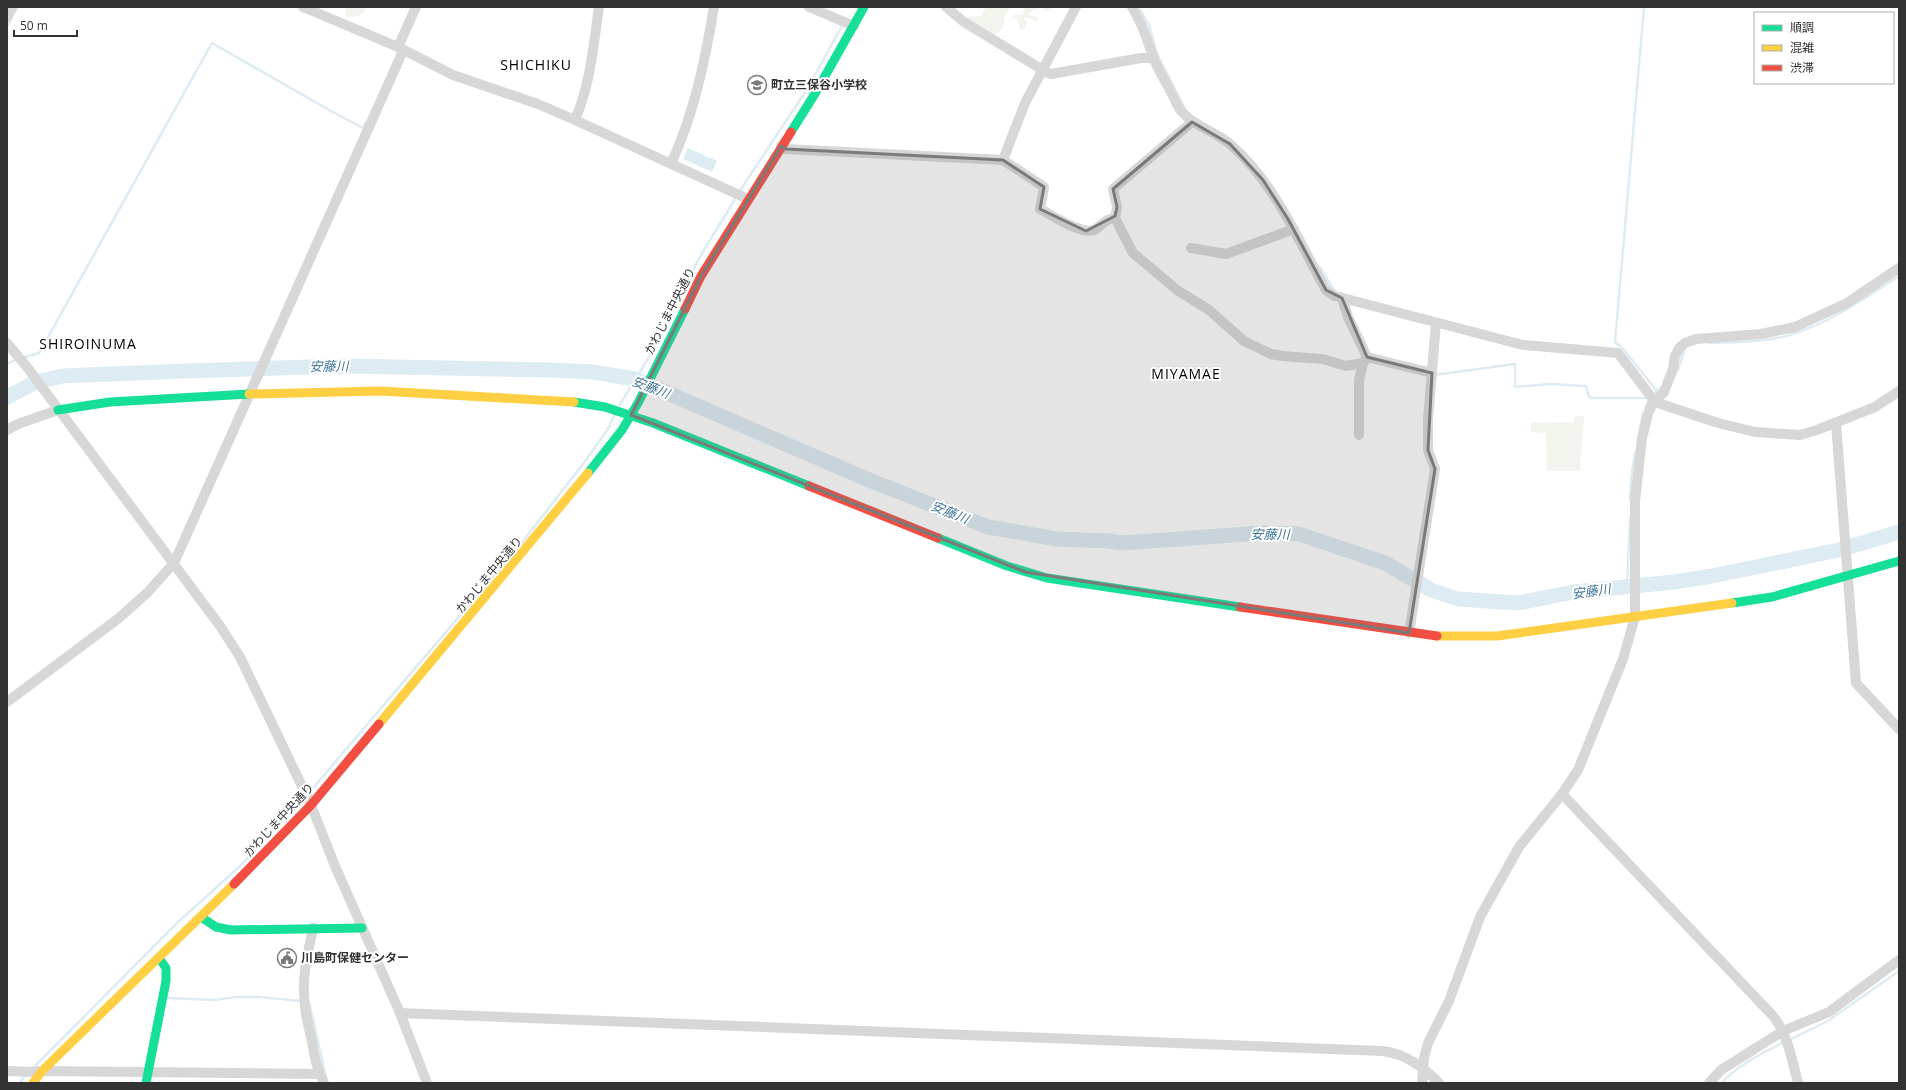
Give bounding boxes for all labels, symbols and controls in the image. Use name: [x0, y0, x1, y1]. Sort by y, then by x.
scale bar: [14, 12, 77, 38]
legend: [1754, 12, 1894, 84]
text: 50 m: [20, 17, 48, 34]
text: 順調: [1790, 19, 1814, 36]
text: 混雑: [1790, 39, 1814, 56]
district label: SHICHIKU: [500, 55, 572, 74]
text: 渋滞: [1790, 59, 1814, 76]
school or university icon: 町立三保谷小学校: [746, 74, 768, 96]
place label: 町立三保谷小学校: [771, 76, 867, 93]
street label: かわじま中央通り: [640, 264, 699, 357]
district label: SHIROINUMA: [39, 334, 137, 353]
water label: 安藤川: [309, 357, 351, 375]
district label: MIYAMAE: [1151, 364, 1221, 383]
water label: 安藤川: [630, 372, 674, 403]
water label: 安藤川: [929, 496, 973, 528]
water label: 安藤川: [1250, 525, 1291, 543]
street label: かわじま中央通り: [451, 532, 526, 617]
water label: 安藤川: [1570, 579, 1614, 603]
street label: かわじま中央通り: [240, 779, 318, 861]
public building icon: 川島町保健センター: [276, 947, 298, 969]
place label: 川島町保健センター: [301, 949, 409, 966]

